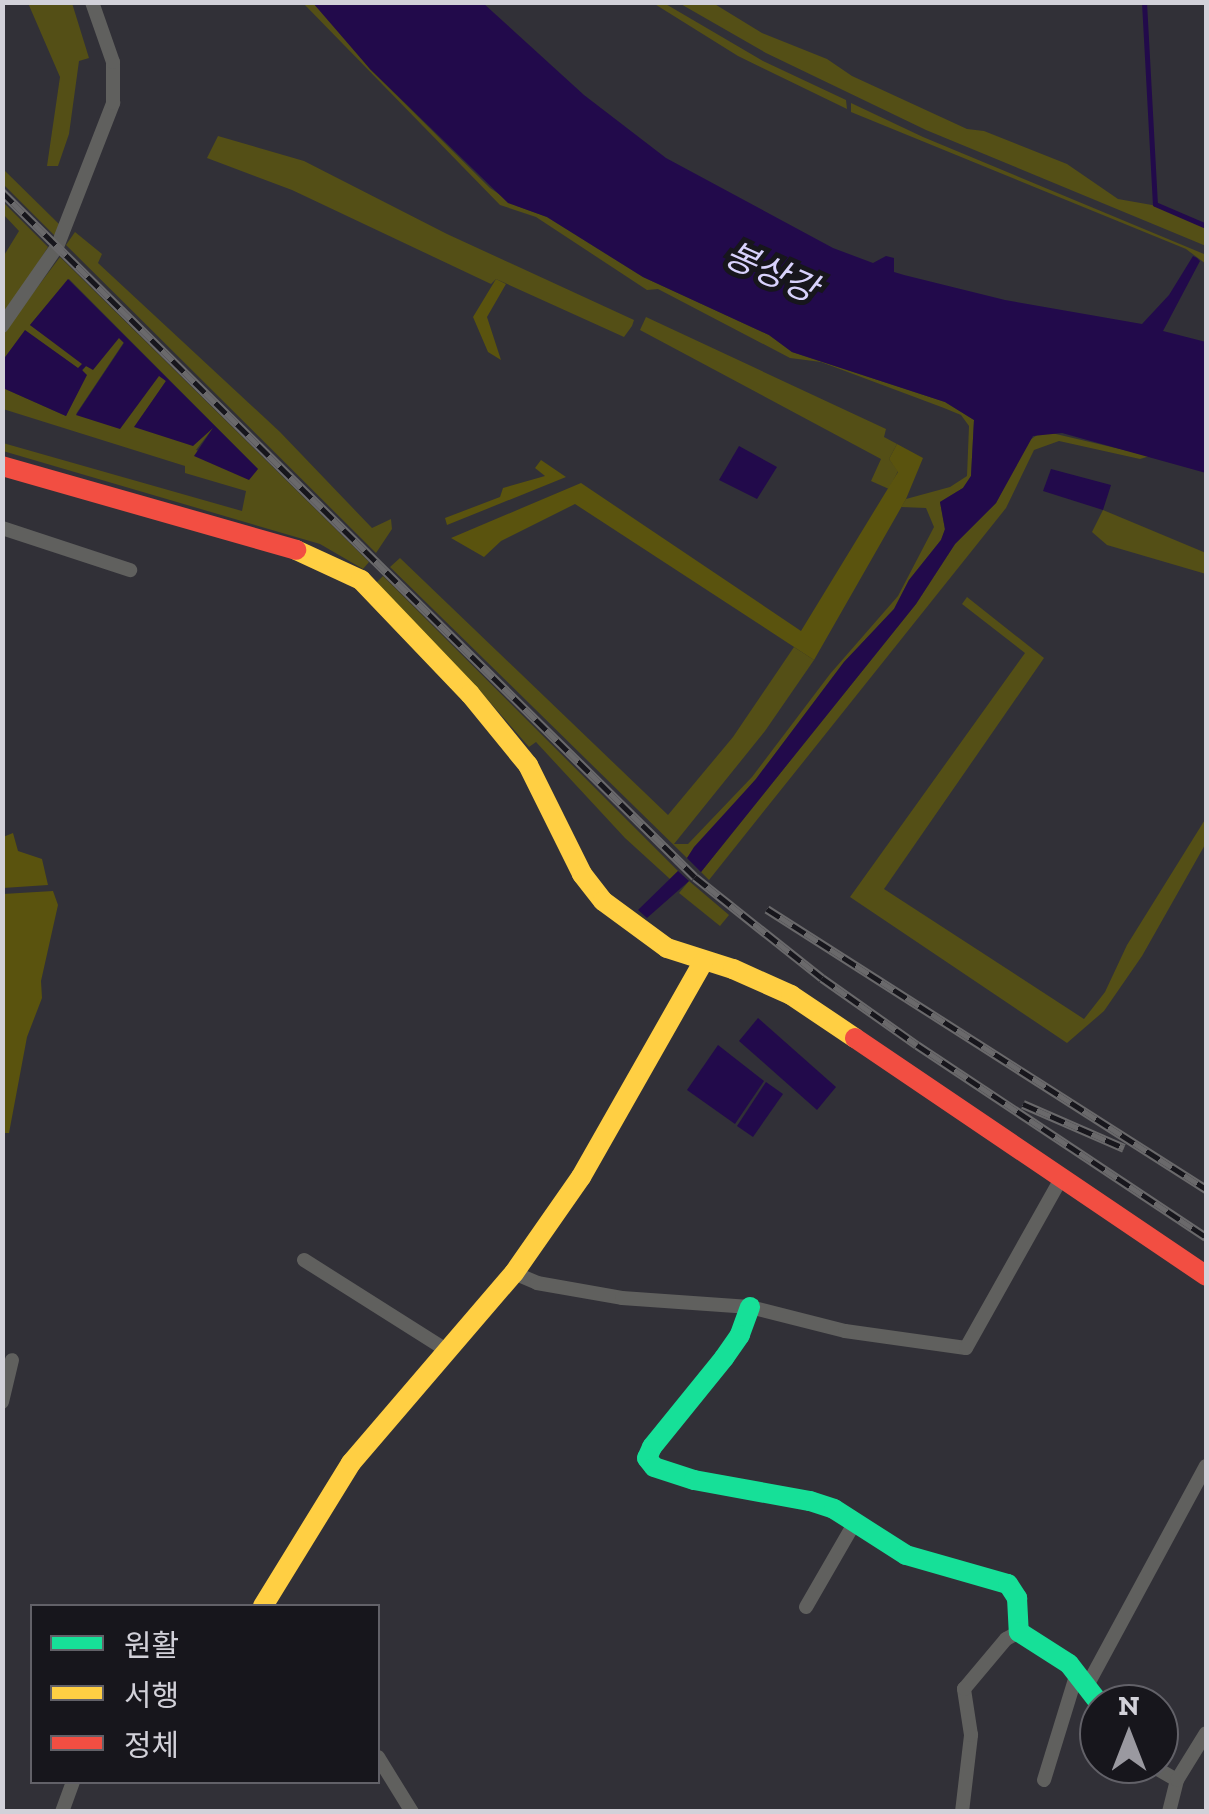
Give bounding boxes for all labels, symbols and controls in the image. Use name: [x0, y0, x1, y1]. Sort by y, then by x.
water label: 봉상강: [718, 233, 824, 311]
legend: [30, 1604, 380, 1784]
text: 원활: [124, 1628, 179, 1664]
text: 서행: [124, 1678, 179, 1714]
north arrow: [1079, 1684, 1179, 1784]
text: N: [1118, 1689, 1140, 1722]
text: 정체: [124, 1728, 179, 1764]

